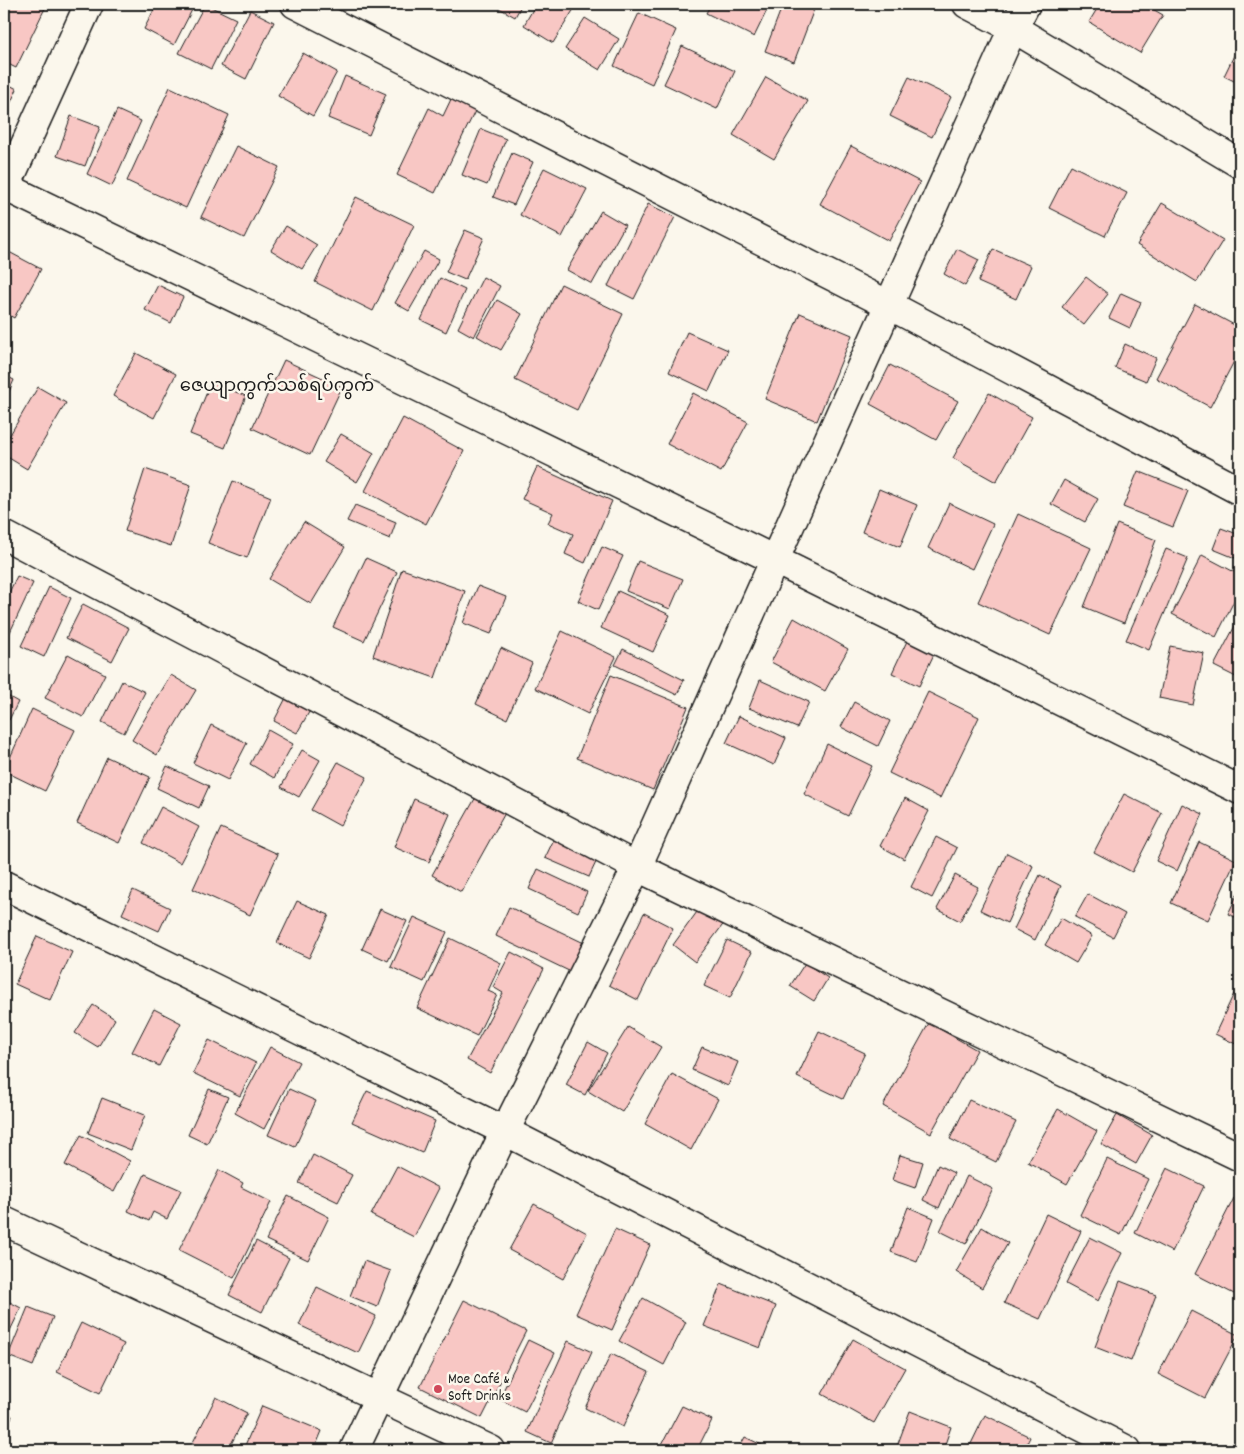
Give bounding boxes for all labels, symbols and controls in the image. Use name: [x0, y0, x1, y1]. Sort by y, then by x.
district label: ဇေယျာကွက်သစ်ရပ်ကွက်: [180, 372, 374, 400]
place label: Moe Café & Soft Drinks: [448, 1369, 511, 1408]
marker: Moe Café & Soft Drinks: [432, 1383, 444, 1395]

